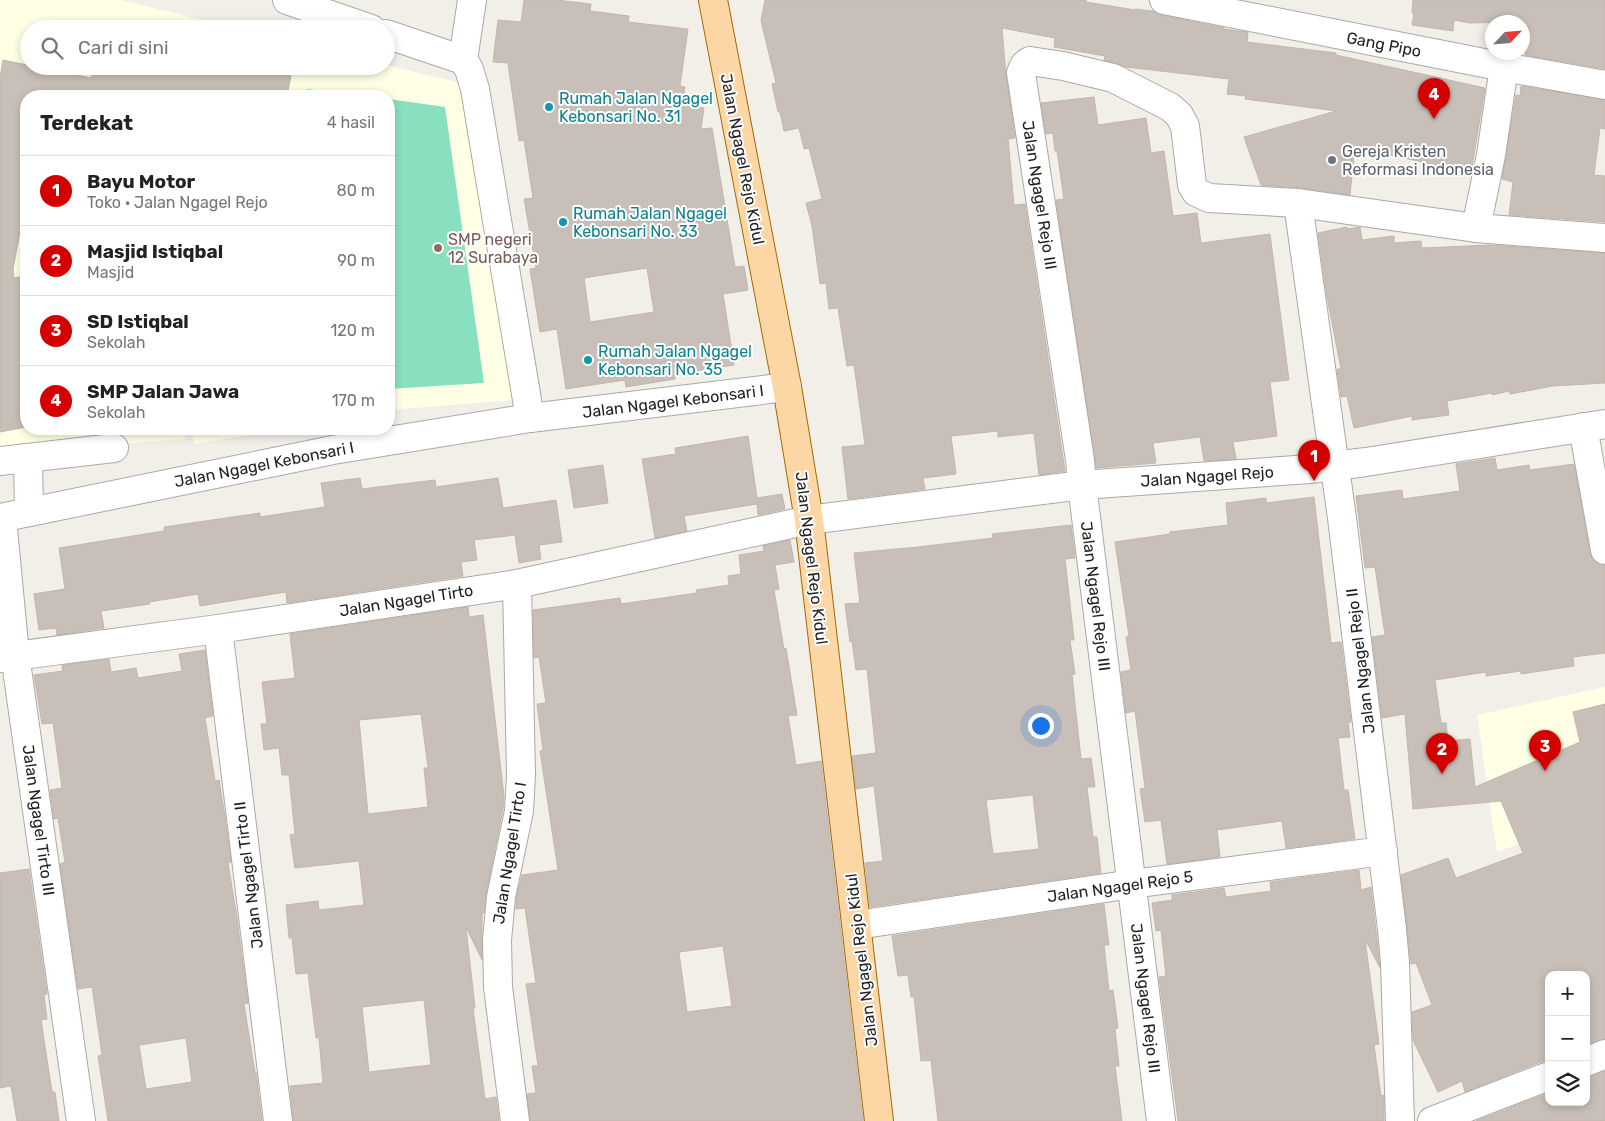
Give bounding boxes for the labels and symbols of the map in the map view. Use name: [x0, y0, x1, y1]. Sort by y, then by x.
north arrow: [1485, 15, 1530, 60]
street label: Gang Pipo: [1345, 28, 1423, 61]
street label: Jalan Ngagel Rejo Kidul: [717, 72, 768, 246]
pin: 4: [1418, 78, 1450, 119]
place label: Rumah Jalan Ngagel Kebonsari No. 31: [559, 89, 713, 126]
marker: Rumah Jalan Ngagel Kebonsari No. 31: [543, 101, 555, 113]
street label: Jalan Ngagel Rejo III: [1018, 119, 1061, 271]
place label: Gereja Kristen Reformasi Indonesia: [1342, 142, 1494, 179]
marker: Gereja Kristen Reformasi Indonesia: [1326, 154, 1338, 166]
place label: Rumah Jalan Ngagel Kebonsari No. 33: [573, 204, 727, 241]
marker: Rumah Jalan Ngagel Kebonsari No. 33: [557, 216, 569, 228]
place label: SMP negeri 12 Surabaya: [448, 230, 538, 267]
marker: SMP negeri 12 Surabaya: [432, 242, 444, 254]
place label: Rumah Jalan Ngagel Kebonsari No. 35: [598, 342, 752, 379]
marker: Rumah Jalan Ngagel Kebonsari No. 35: [582, 354, 594, 366]
street label: Jalan Ngagel Kebonsari I: [581, 381, 765, 422]
street label: Jalan Ngagel Kebonsari I: [173, 438, 356, 491]
pin: 1: [1298, 440, 1330, 481]
street label: Jalan Ngagel Rejo: [1140, 462, 1274, 491]
street label: Jalan Ngagel Rejo Kidul: [791, 470, 832, 646]
street label: Jalan Ngagel Rejo III: [1077, 520, 1114, 672]
street label: Jalan Ngagel Tirto: [338, 581, 474, 620]
street label: Jalan Ngagel Rejo II: [1342, 587, 1379, 735]
your location: [1028, 713, 1054, 739]
pin: 3: [1529, 730, 1561, 771]
pin: 2: [1426, 733, 1458, 774]
street label: Jalan Ngagel Tirto III: [18, 743, 59, 897]
street label: Jalan Ngagel Tirto I: [489, 781, 530, 925]
street label: Jalan Ngagel Tirto II: [230, 800, 267, 950]
street label: Jalan Ngagel Rejo 5: [1046, 867, 1194, 906]
street label: Jalan Ngagel Rejo Kidul: [841, 872, 882, 1048]
street label: Jalan Ngagel Rejo III: [1127, 922, 1164, 1074]

